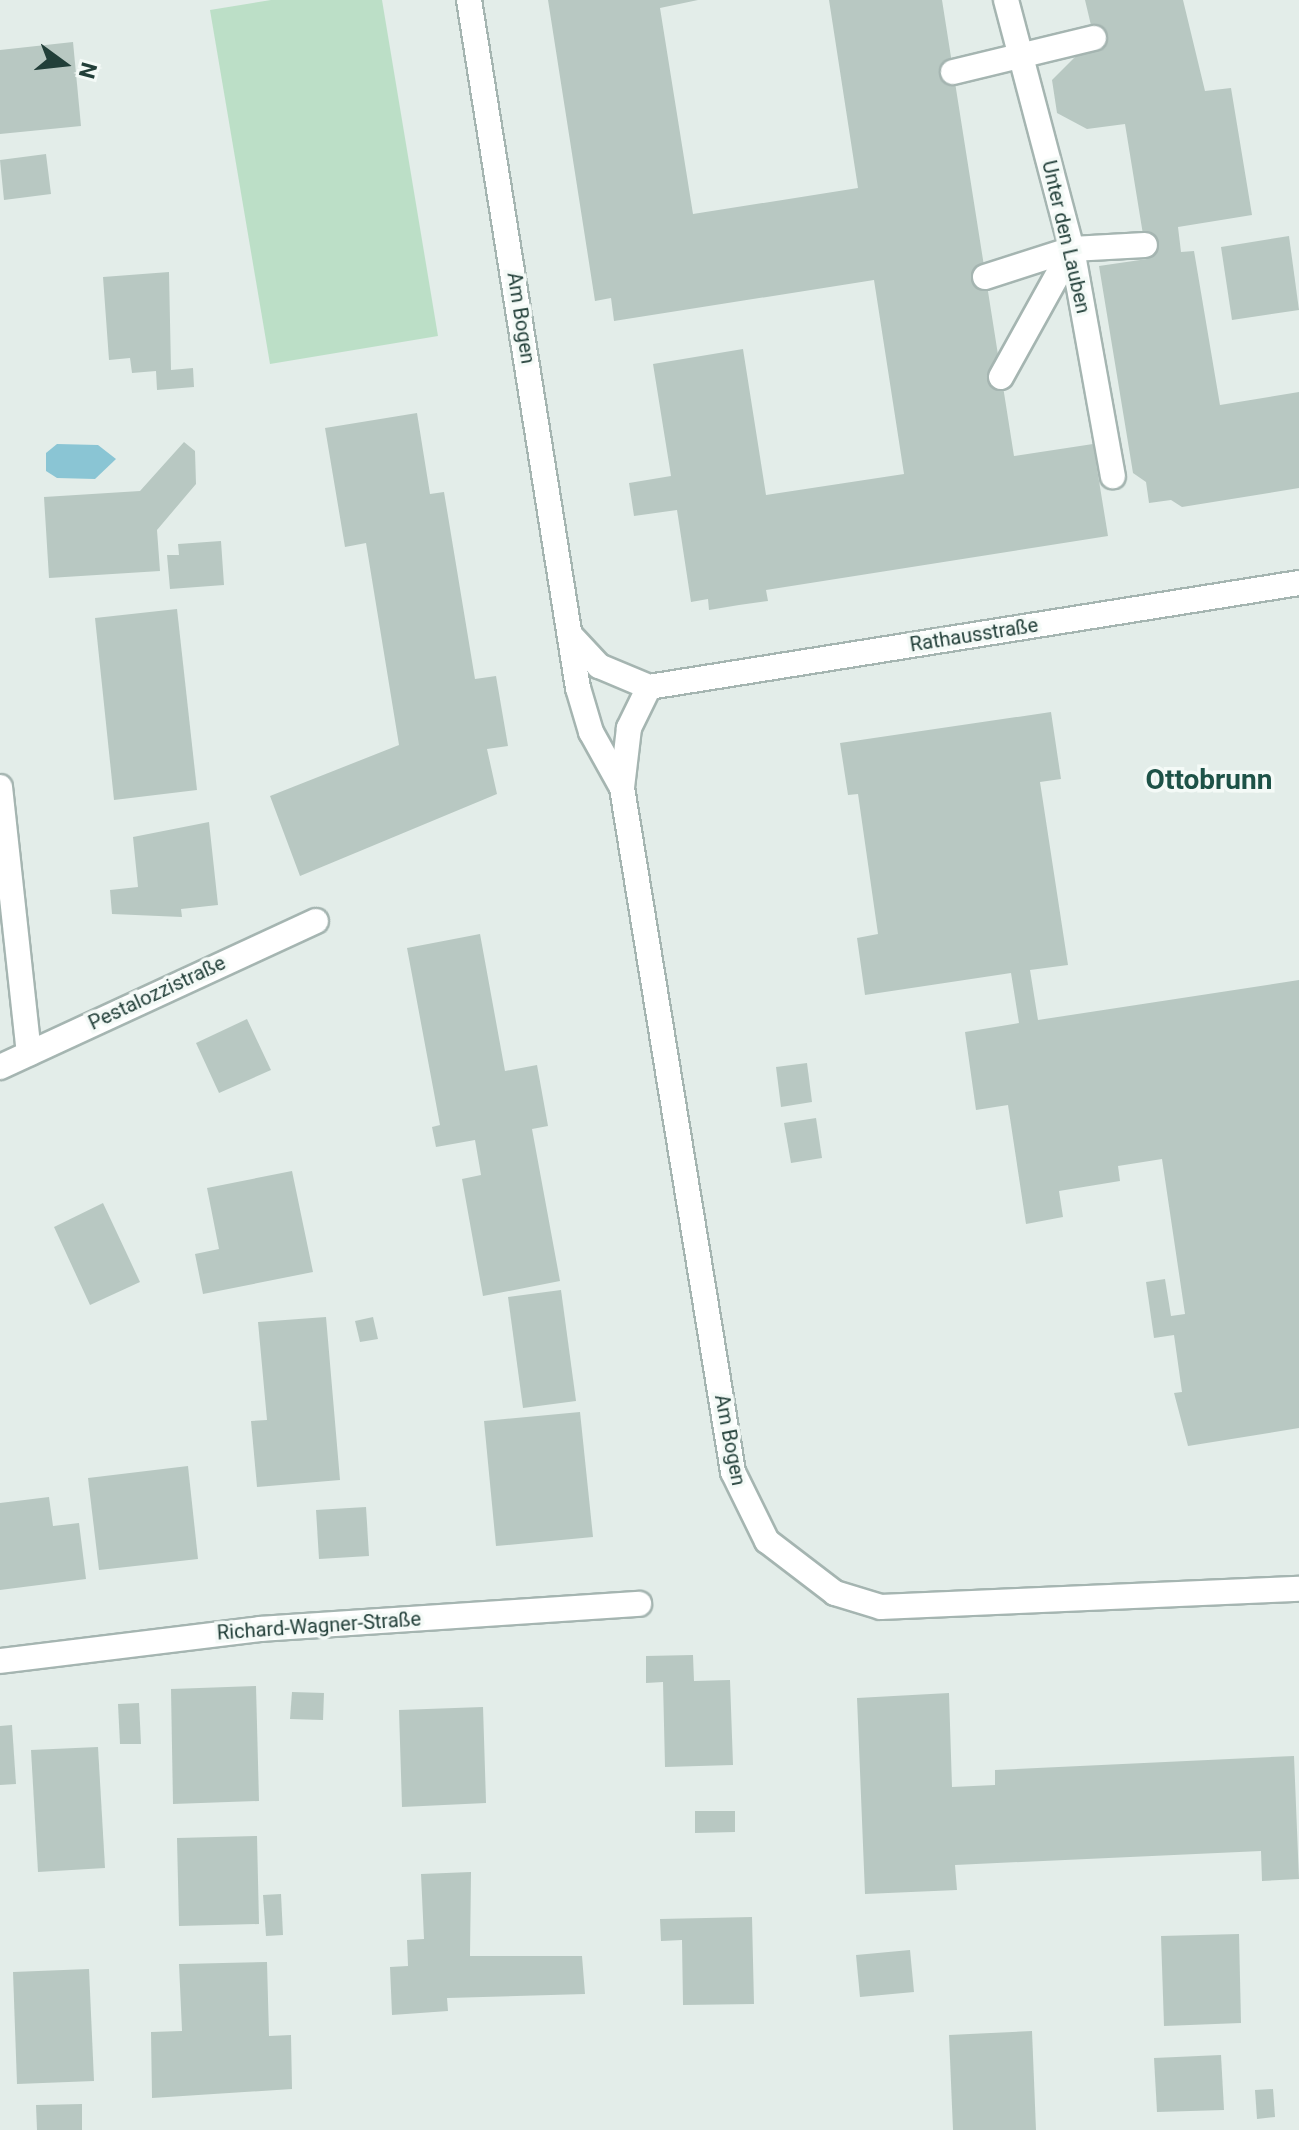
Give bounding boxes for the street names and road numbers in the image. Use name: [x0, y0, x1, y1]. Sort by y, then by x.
street label: Unter den Lauben: [1037, 158, 1095, 316]
street label: Am Bogen: [502, 271, 540, 365]
street label: Rathausstraße: [908, 613, 1040, 657]
street label: Pestalozzistraße: [85, 951, 229, 1035]
street label: Am Bogen: [709, 1392, 751, 1488]
street label: Richard-Wagner-Straße: [216, 1607, 422, 1645]

